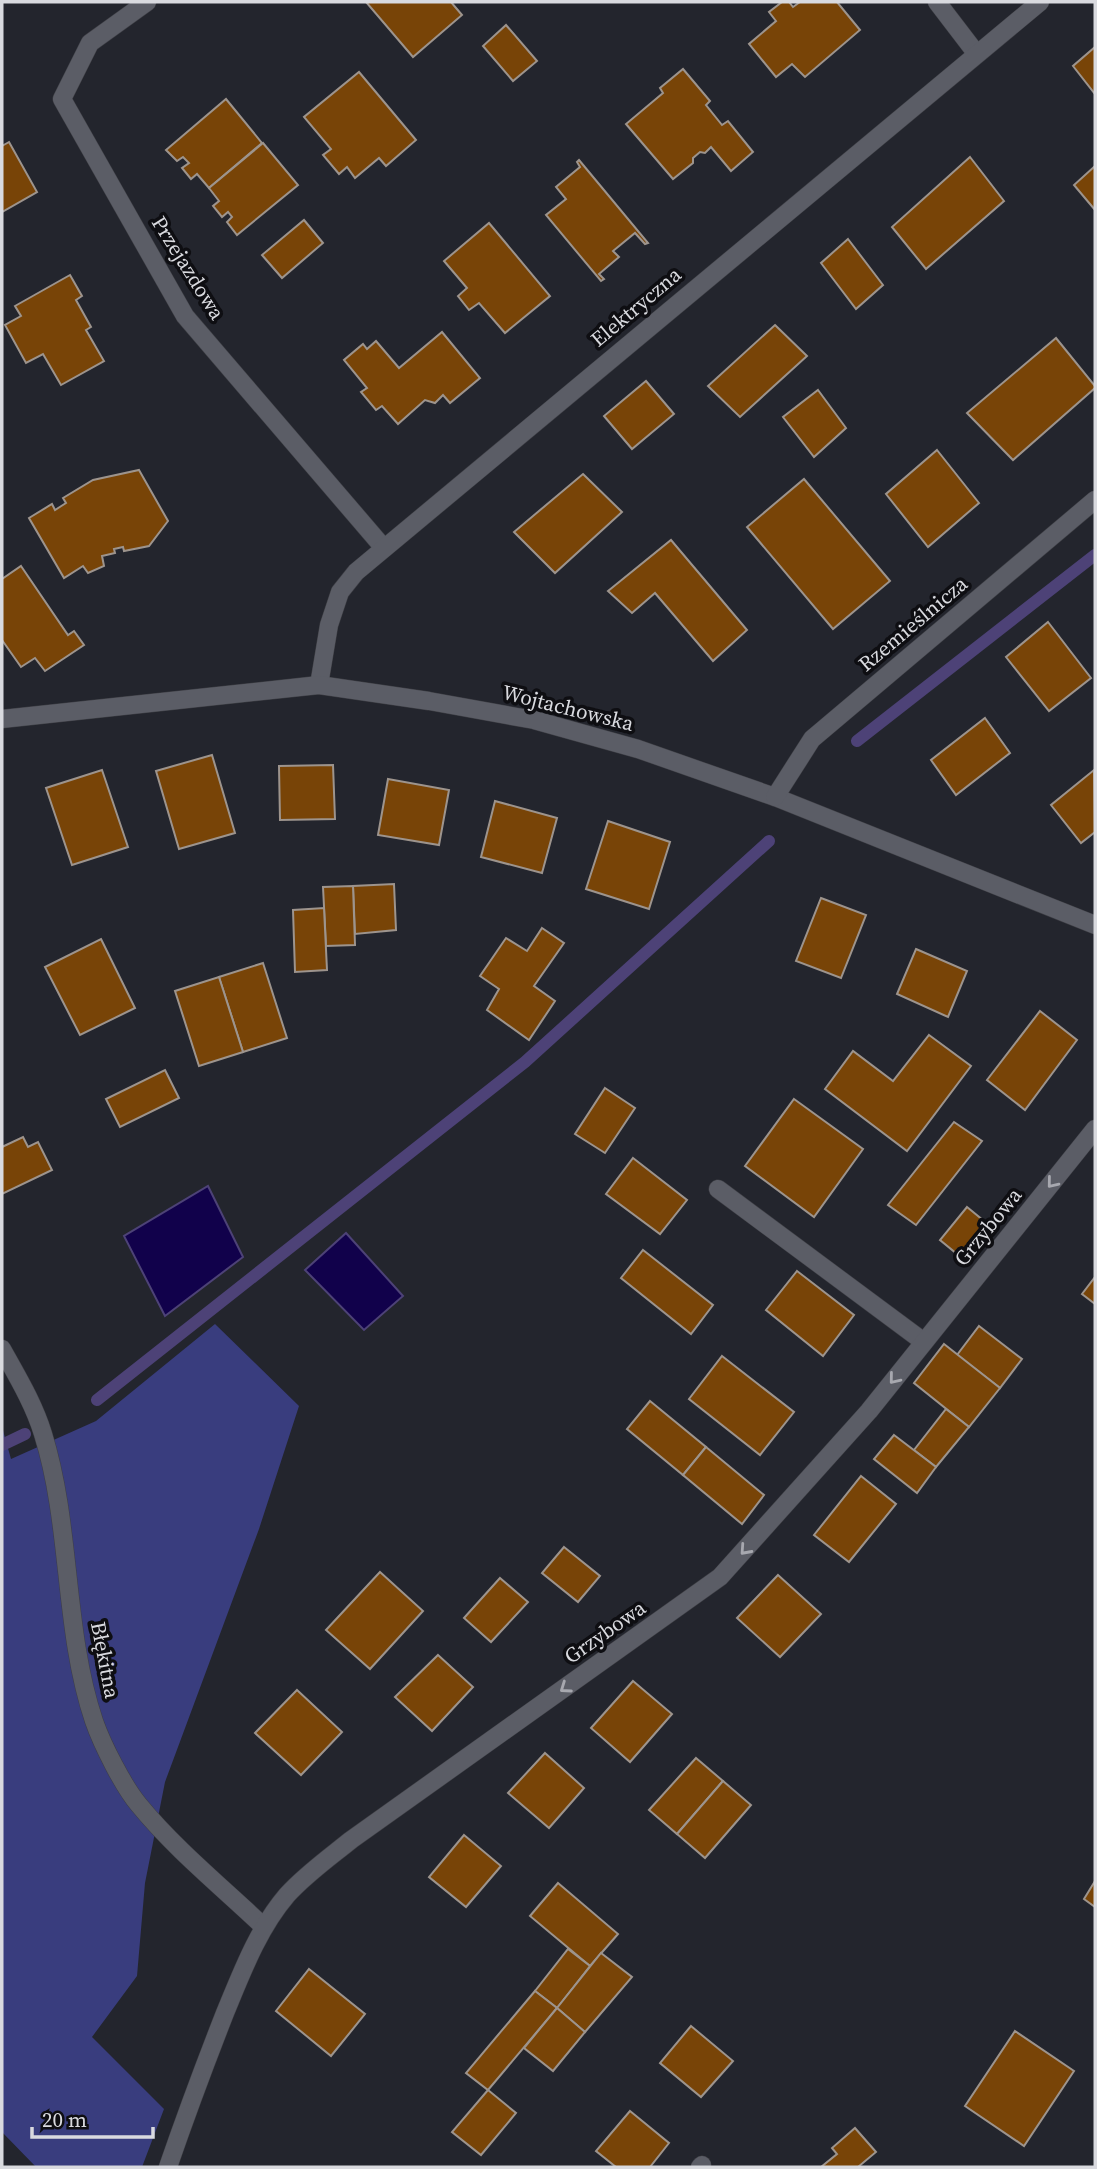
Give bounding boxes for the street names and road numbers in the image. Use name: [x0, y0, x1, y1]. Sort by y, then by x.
street label: Przejazdowa: [145, 210, 232, 325]
street label: Elektryczna: [584, 260, 688, 353]
street label: Rzemieślnicza: [852, 569, 974, 678]
street label: Wojtachowska: [499, 677, 637, 738]
street label: Grzybowa: [947, 1181, 1028, 1272]
street label: Grzybowa: [558, 1593, 651, 1670]
street label: Błękitna: [84, 1619, 127, 1701]

